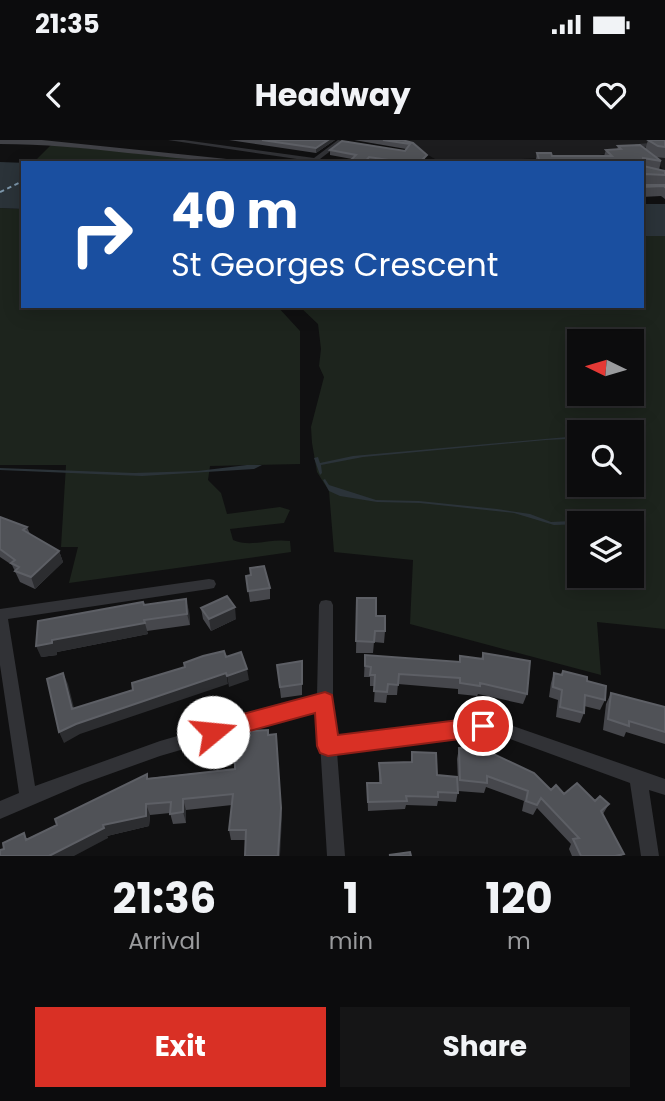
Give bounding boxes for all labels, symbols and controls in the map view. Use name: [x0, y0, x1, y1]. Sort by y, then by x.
text: 21:35: [35, 6, 100, 42]
text: Headway: [254, 72, 411, 117]
icon: back: [35, 76, 73, 114]
icon: heart: [592, 76, 630, 114]
text: 40 m: [171, 177, 298, 245]
icon: right: [56, 189, 147, 280]
text: St Georges Crescent: [171, 242, 498, 287]
north arrow: [567, 329, 644, 406]
map controls: [567, 329, 644, 588]
button: search: [567, 420, 644, 497]
button: layers: [567, 511, 644, 588]
position arrow: [176, 695, 250, 769]
pin: [453, 696, 513, 756]
icon: arrive: [464, 707, 502, 745]
text: 21:36: [112, 869, 216, 928]
text: 1: [343, 869, 359, 928]
text: 120: [485, 869, 553, 928]
text: Arrival: [128, 925, 201, 957]
text: min: [329, 925, 373, 957]
text: m: [507, 925, 531, 957]
button: Exit: [35, 1007, 326, 1087]
button: Share: [340, 1007, 630, 1087]

